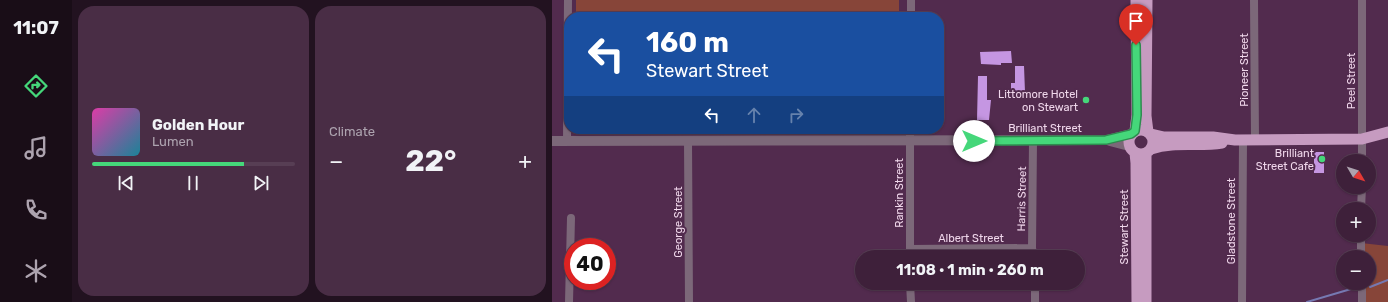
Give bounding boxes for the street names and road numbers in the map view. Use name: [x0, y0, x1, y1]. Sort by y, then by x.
street label: Pioneer Street: [1238, 33, 1251, 107]
street label: Peel Street: [1345, 52, 1358, 109]
street label: Brilliant Street: [1008, 122, 1083, 135]
street label: Rankin Street: [893, 158, 906, 228]
street label: Harris Street: [1015, 166, 1029, 232]
street label: Gladstone Street: [1225, 177, 1238, 264]
street label: George Street: [672, 186, 685, 258]
street label: Stewart Street: [1118, 189, 1131, 264]
street label: Albert Street: [938, 232, 1005, 245]

